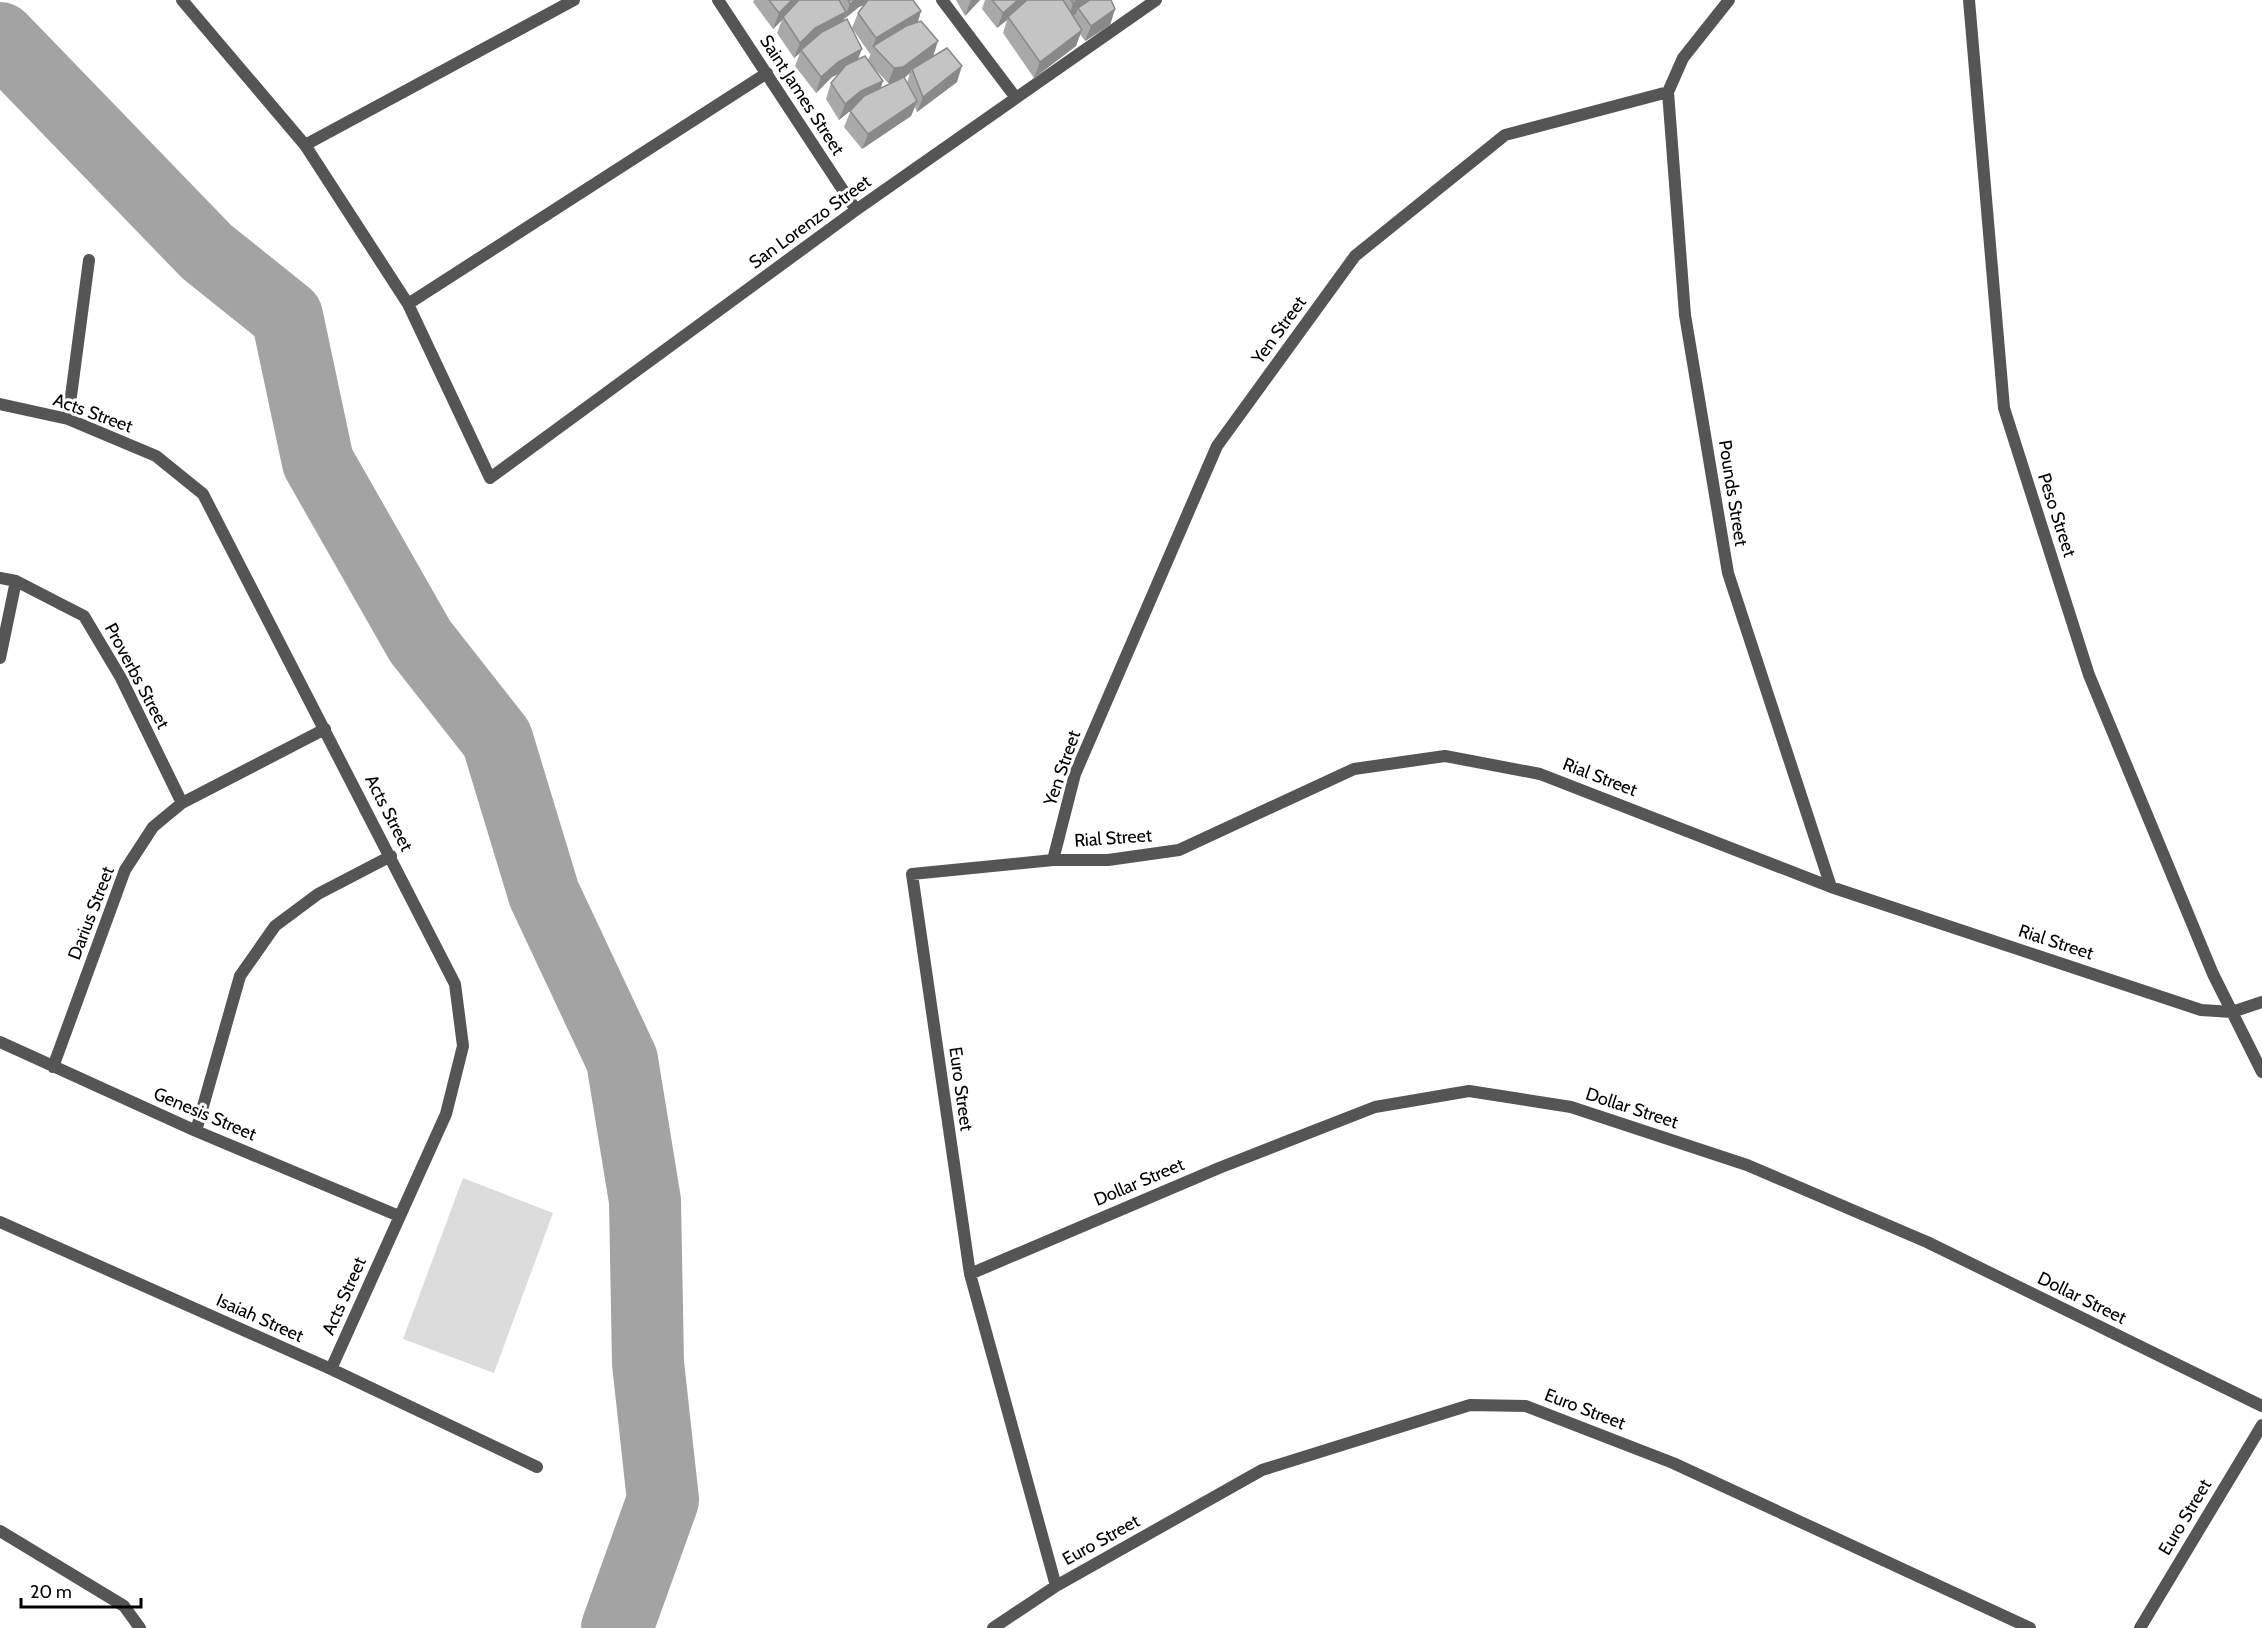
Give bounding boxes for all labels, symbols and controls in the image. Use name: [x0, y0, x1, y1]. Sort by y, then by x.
street label: Saint James Street: [755, 31, 849, 159]
street label: San Lorenzo Street: [745, 170, 875, 274]
street label: Yen Street: [1247, 292, 1311, 369]
street label: Acts Street: [50, 388, 136, 438]
street label: Pounds Street: [1714, 438, 1752, 548]
street label: Peso Street: [2033, 470, 2081, 560]
street label: Proverbs Street: [100, 619, 174, 733]
street label: Yen Street: [1039, 727, 1085, 810]
street label: Rial Street: [1560, 753, 1640, 801]
street label: Acts Street: [360, 771, 418, 855]
street label: Rial Street: [1073, 824, 1153, 852]
street label: Darius Street: [63, 863, 119, 963]
street label: Rial Street: [2016, 920, 2096, 964]
street label: Euro Street: [944, 1046, 978, 1132]
street label: Genesis Street: [150, 1082, 260, 1146]
street label: Dollar Street: [1583, 1083, 1681, 1133]
street label: Dollar Street: [1091, 1153, 1187, 1211]
street label: Acts Street: [317, 1254, 371, 1338]
street label: Dollar Street: [2034, 1267, 2130, 1329]
street label: Isaiah Street: [213, 1289, 307, 1347]
street label: Euro Street: [1541, 1384, 1629, 1434]
street label: Euro Street: [2154, 1475, 2216, 1559]
street label: Euro Street: [1059, 1510, 1143, 1570]
scale bar: [21, 1571, 141, 1609]
text: 20 m: [30, 1581, 72, 1603]

